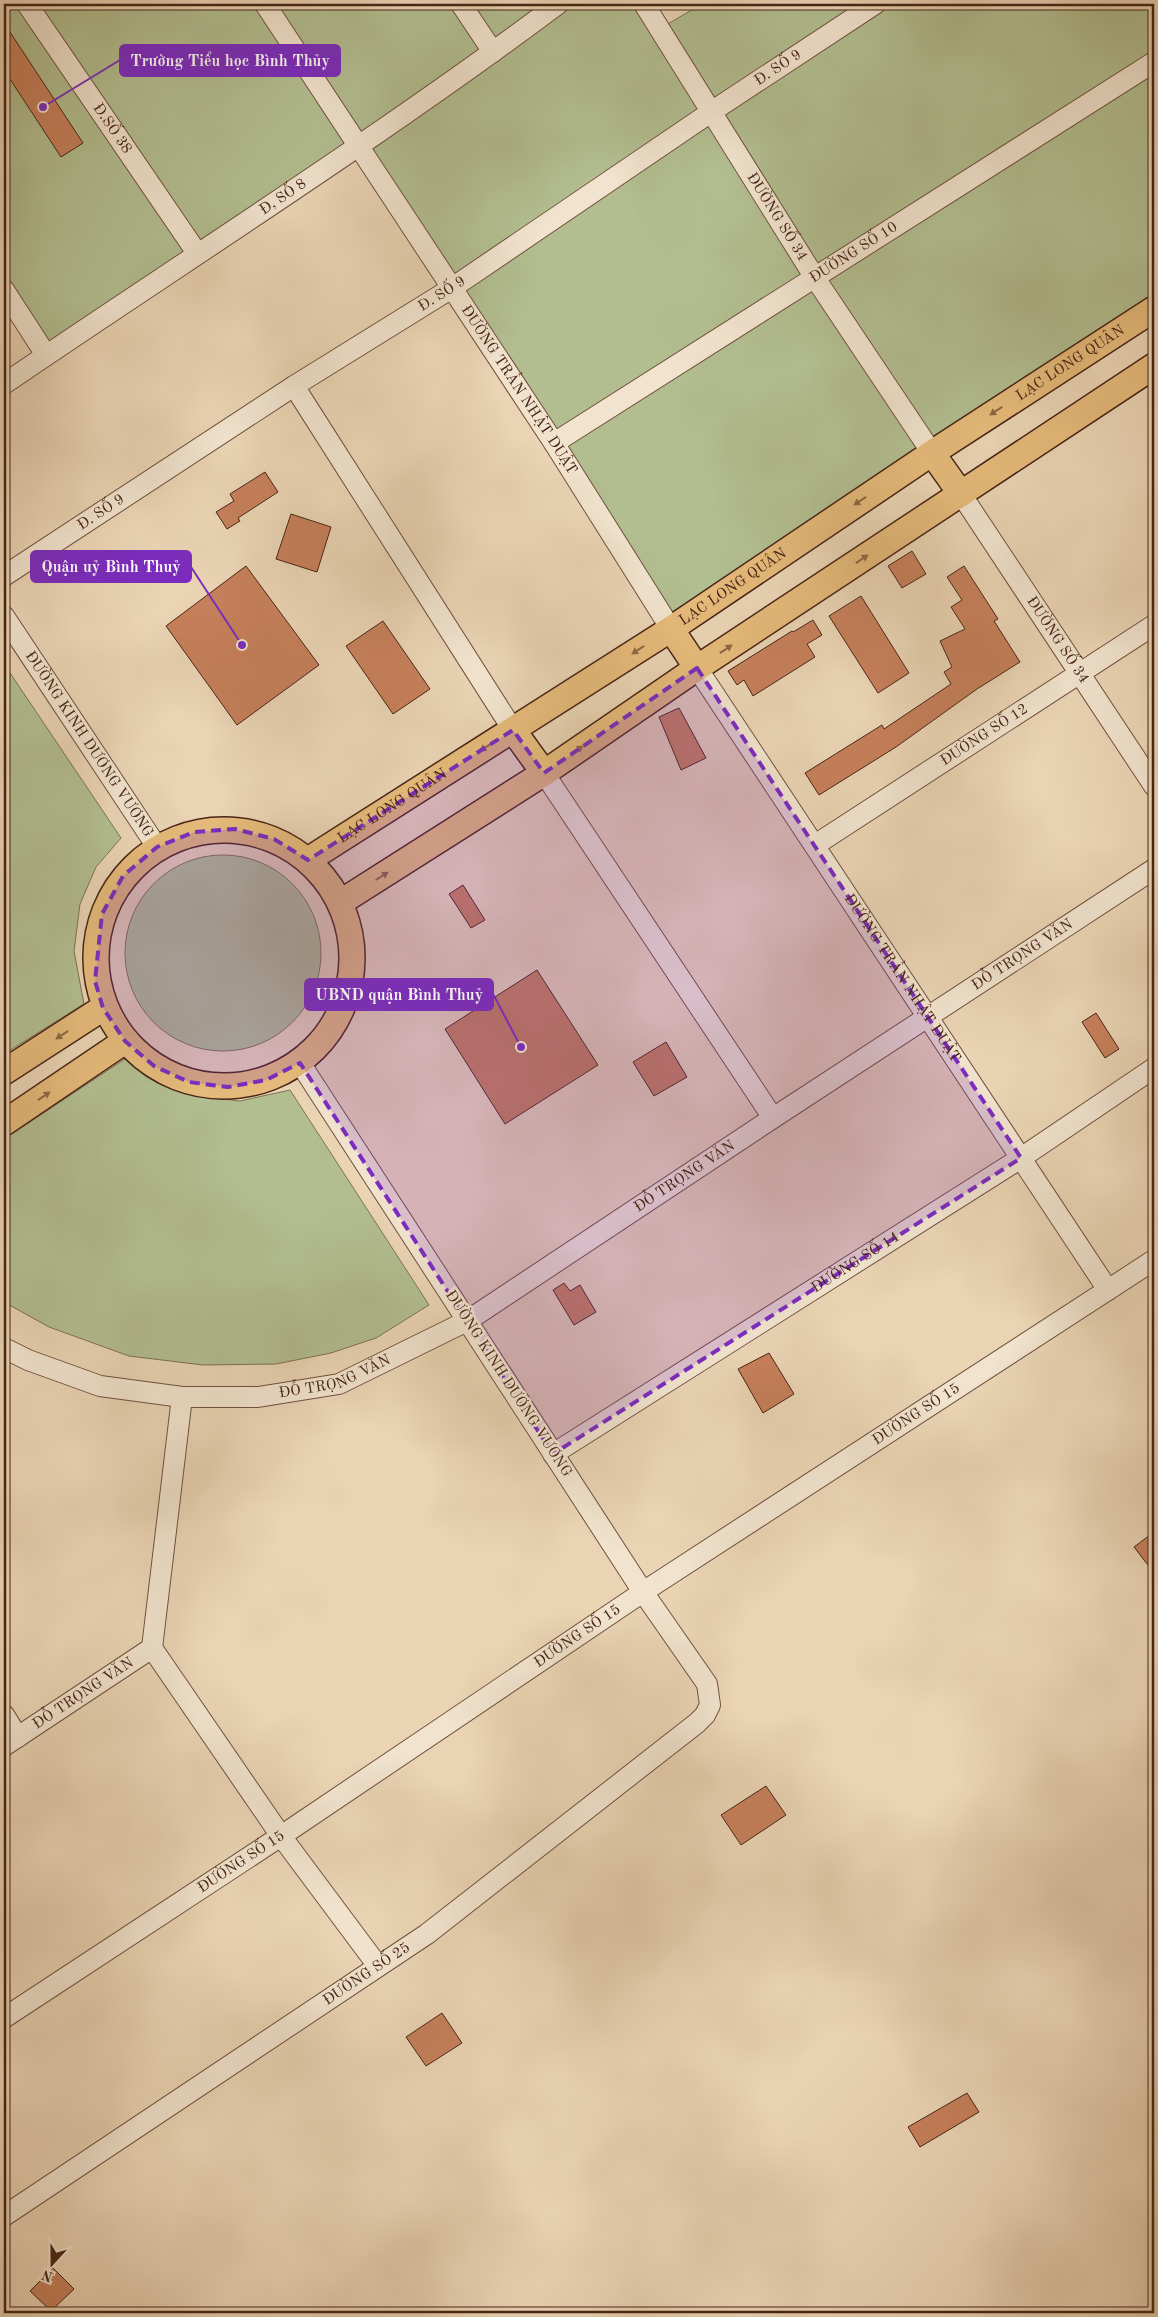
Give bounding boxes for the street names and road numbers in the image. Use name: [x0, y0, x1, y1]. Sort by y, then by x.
street label: Đ. SỐ 9: [752, 47, 804, 89]
street label: Đ.SỐ 38: [90, 101, 134, 157]
street label: ĐƯỜNG SỐ 34: [744, 170, 810, 264]
street label: Đ, SỐ 8: [257, 176, 309, 218]
street label: ĐƯỜNG SỐ 10: [807, 219, 900, 286]
street label: Đ. SỐ 9: [416, 274, 468, 314]
street label: ĐƯỜNG TRẦN NHẬT DUẬT: [458, 303, 579, 477]
street label: LẠC LONG QUÂN: [1013, 322, 1128, 404]
street label: Đ. SỐ 9: [75, 492, 127, 533]
street label: LẠC LONG QUÂN: [677, 546, 790, 629]
street label: ĐƯỜNG SỐ 34: [1023, 594, 1092, 686]
street label: ĐƯỜNG KINH DƯƠNG VƯƠNG: [22, 649, 156, 840]
street label: ĐƯỜNG SỐ 12: [938, 701, 1031, 769]
street label: LẠC LONG QUÂN: [335, 766, 450, 846]
street label: ĐƯỜNG TRẦN NHẬT DUẬT: [841, 891, 963, 1065]
street label: ĐỖ TRỌNG VĂN: [969, 916, 1076, 993]
street label: ĐỖ TRỌNG VĂN: [632, 1138, 738, 1215]
street label: ĐƯỜNG SỐ 14: [809, 1229, 902, 1296]
street label: ĐƯỜNG KINH DƯƠNG VƯƠNG: [442, 1286, 577, 1480]
street label: ĐỖ TRỌNG VĂN: [278, 1352, 393, 1401]
street label: ĐƯỜNG SỐ 15: [870, 1381, 963, 1448]
street label: ĐƯỜNG SỐ 15: [532, 1602, 623, 1671]
street label: ĐỖ TRỌNG VĂN: [30, 1655, 137, 1732]
street label: ĐƯỜNG SỐ 15: [195, 1828, 288, 1896]
street label: ĐƯỜNG SỐ 25: [321, 1940, 413, 2008]

